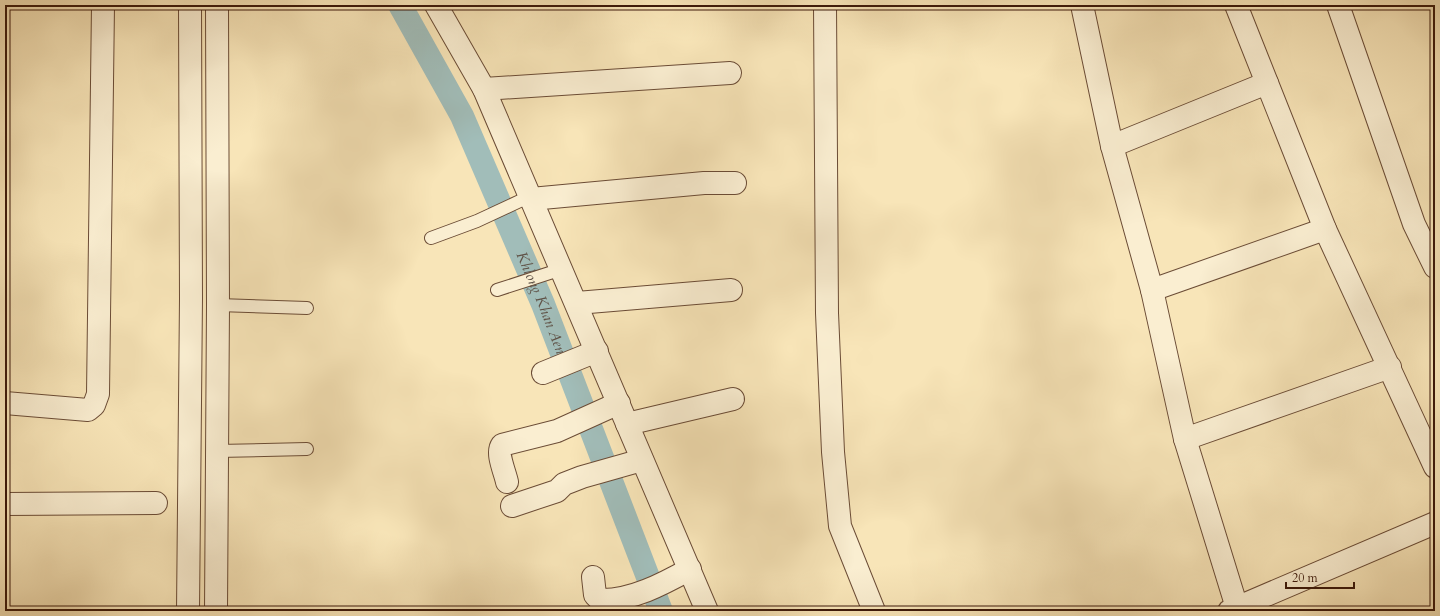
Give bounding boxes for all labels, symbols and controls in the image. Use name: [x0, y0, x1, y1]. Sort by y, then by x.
water label: Khlong Khan Aen: [512, 248, 571, 357]
scale bar: [1286, 564, 1354, 590]
text: 20 m: [1292, 570, 1319, 586]

